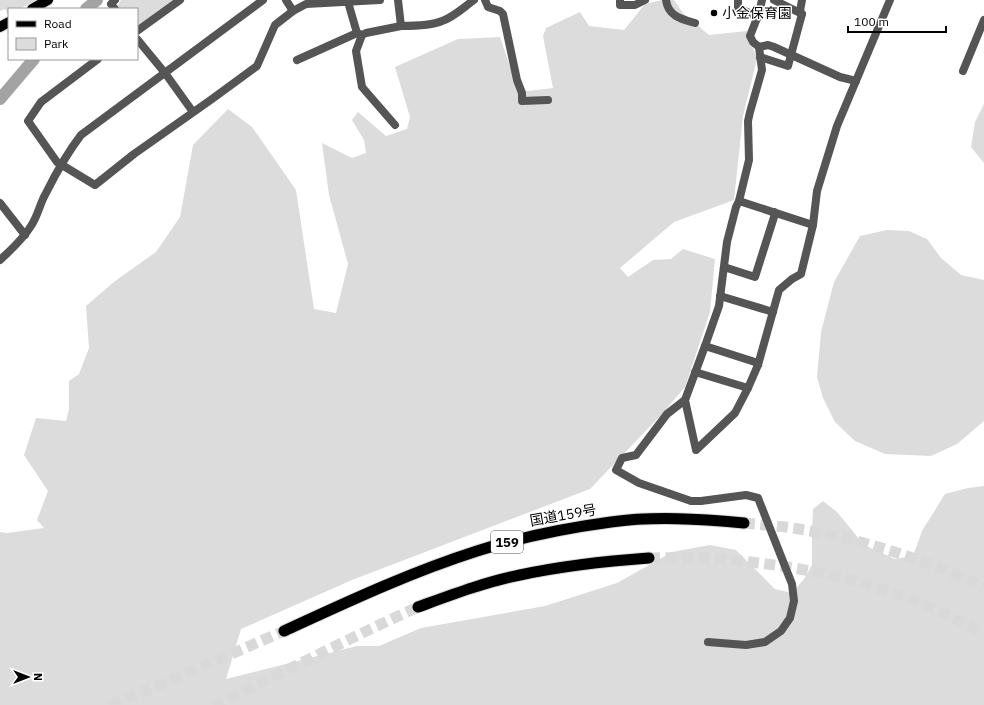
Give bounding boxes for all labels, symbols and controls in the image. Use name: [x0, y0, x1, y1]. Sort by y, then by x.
place label: 小金保育園: [722, 4, 792, 22]
legend: [8, 8, 138, 60]
marker: 小金保育園: [709, 8, 719, 18]
scale bar: [848, 8, 946, 34]
text: 100 m: [854, 14, 889, 29]
text: Road: [44, 16, 72, 31]
text: Park: [44, 36, 69, 51]
street label: 国道159号: [528, 500, 598, 530]
road number: 159: [491, 531, 523, 553]
north arrow: [8, 657, 48, 697]
text: N: [31, 673, 45, 681]

